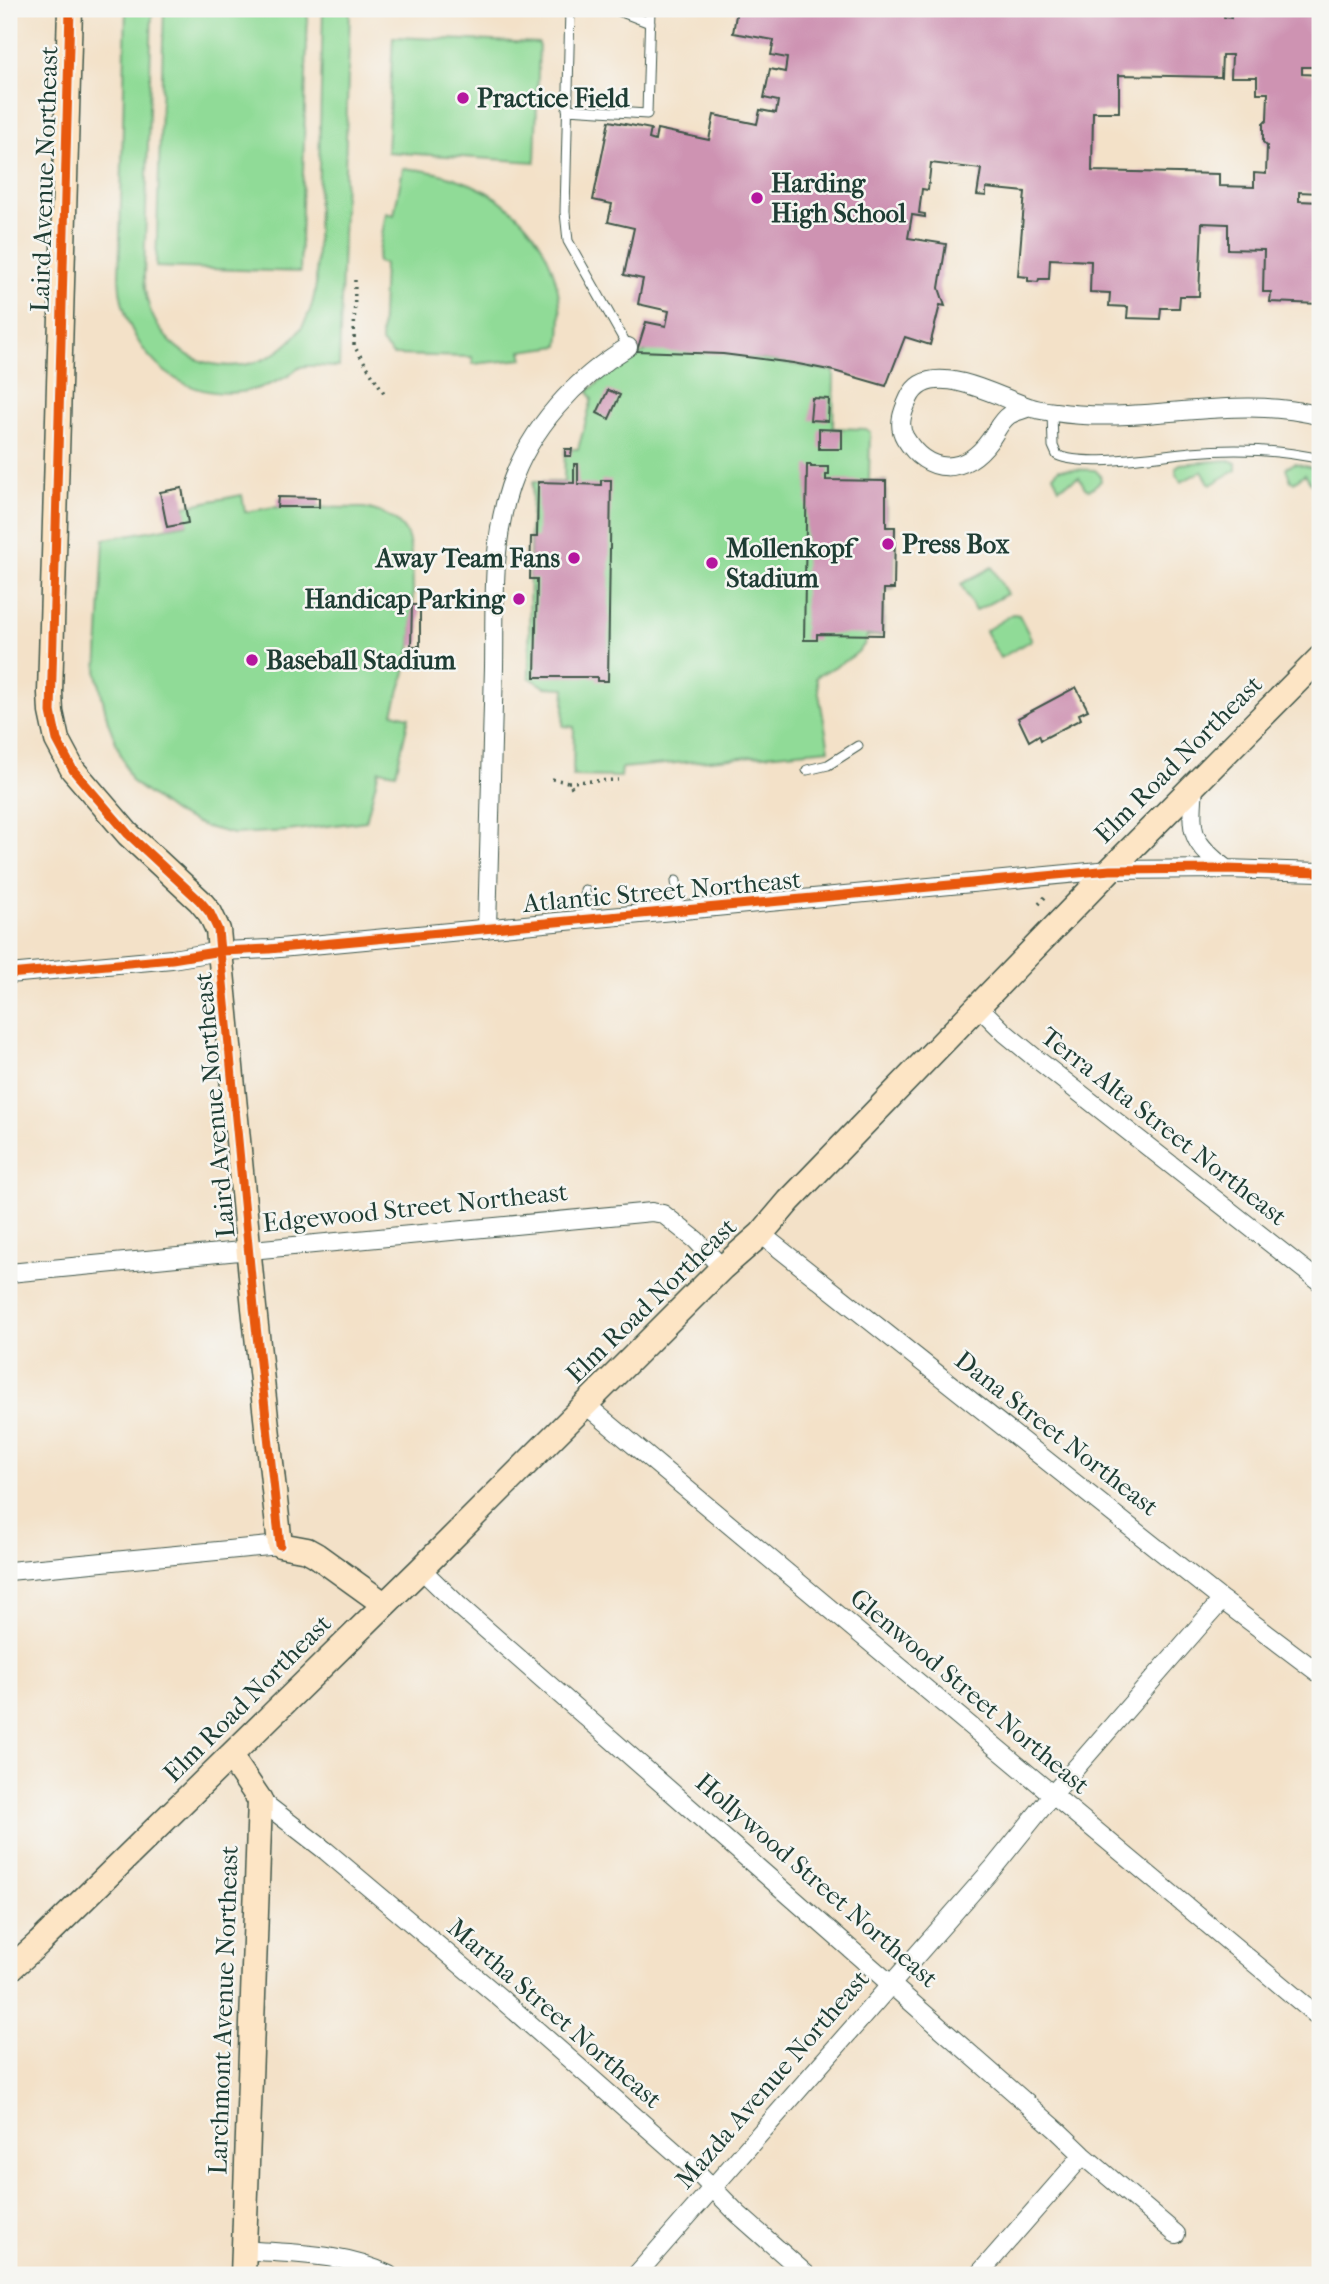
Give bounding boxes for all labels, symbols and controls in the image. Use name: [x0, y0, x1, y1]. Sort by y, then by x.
street label: Laird Avenue Northeast: [24, 45, 65, 313]
place label: Practice Field: [477, 83, 630, 114]
marker: Practice Field: [455, 90, 471, 106]
place label: Harding High School: [771, 168, 907, 229]
marker: Harding High School: [749, 190, 765, 206]
place label: Press Box: [902, 529, 1010, 560]
place label: Mollenkopf Stadium: [726, 533, 859, 594]
marker: Press Box: [880, 536, 896, 552]
place label: Away Team Fans: [374, 543, 560, 574]
marker: Away Team Fans: [566, 550, 582, 566]
marker: Mollenkopf Stadium: [704, 555, 720, 571]
place label: Handicap Parking: [304, 584, 506, 615]
marker: Handicap Parking: [511, 591, 527, 607]
place label: Baseball Stadium: [266, 645, 456, 676]
marker: Baseball Stadium: [244, 652, 260, 668]
street label: Elm Road Northeast: [1088, 668, 1269, 850]
street label: Atlantic Street Northeast: [521, 864, 803, 919]
street label: Laird Avenue Northeast: [187, 970, 242, 1239]
street label: Terra Alta Street Northeast: [1034, 1021, 1294, 1233]
street label: Edgewood Street Northeast: [261, 1176, 570, 1239]
street label: Elm Road Northeast: [560, 1211, 743, 1390]
street label: Dana Street Northeast: [949, 1344, 1165, 1523]
street label: Glenwood Street Northeast: [844, 1582, 1096, 1801]
street label: Elm Road Northeast: [157, 1607, 338, 1789]
street label: Hollywood Street Northeast: [689, 1767, 945, 1995]
street label: Larchmont Avenue Northeast: [202, 1844, 245, 2175]
street label: Martha Street Northeast: [441, 1912, 669, 2115]
street label: Mazda Avenue Northeast: [669, 1963, 876, 2195]

